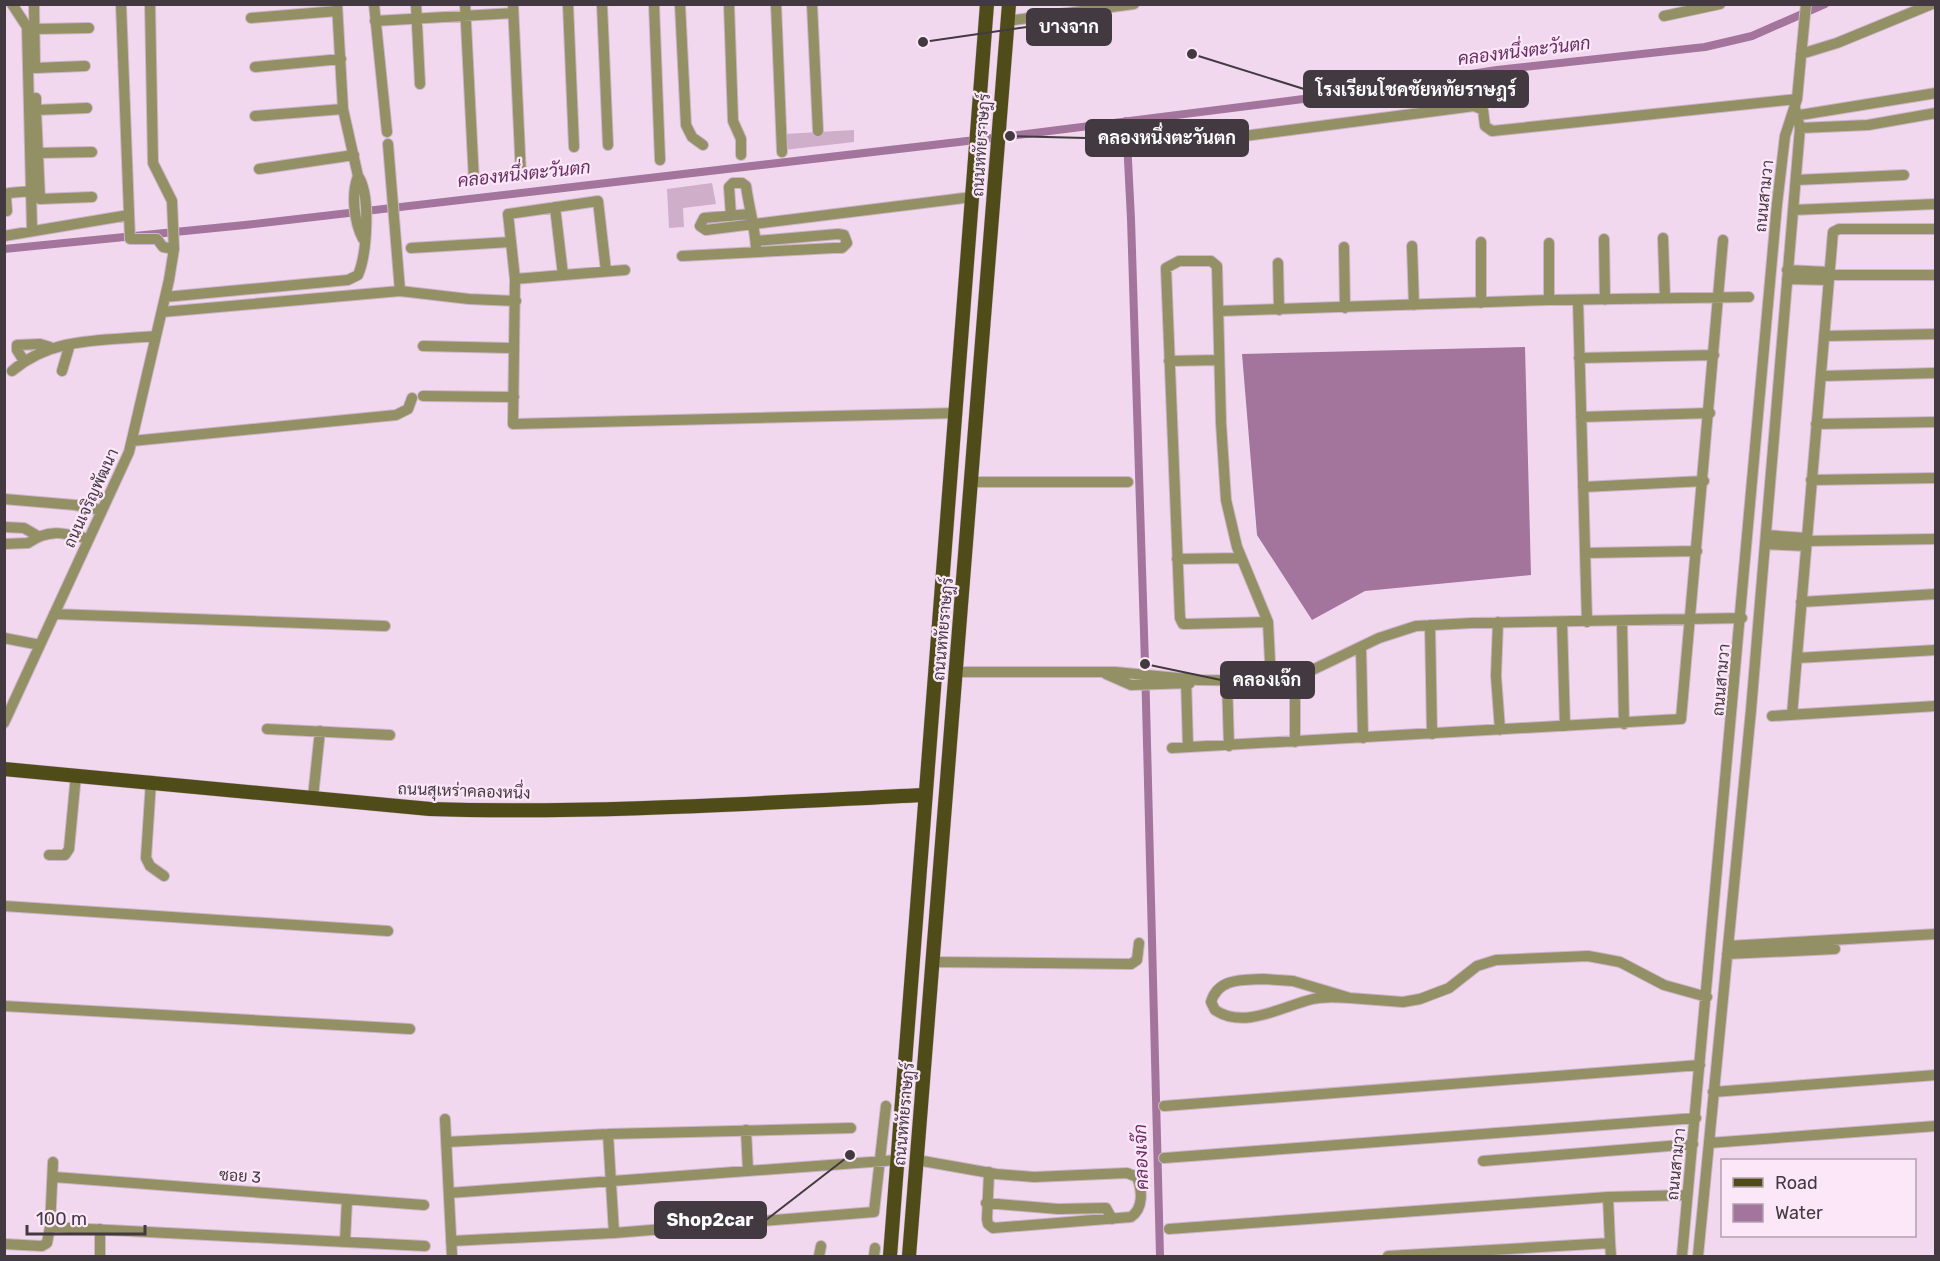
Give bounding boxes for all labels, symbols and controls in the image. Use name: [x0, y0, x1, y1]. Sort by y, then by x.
callout: บางจาก: [1027, 9, 1111, 45]
text: บางจาก: [1039, 16, 1099, 38]
water label: คลองหนึ่งตะวันตก: [1456, 27, 1592, 70]
callout: โรงเรียนโชคชัยหทัยราษฎร์: [1304, 71, 1528, 107]
text: โรงเรียนโชคชัยหทัยราษฎร์: [1315, 77, 1518, 102]
street label: ถนนหทัยราษฎร์: [965, 92, 995, 197]
callout: คลองหนึ่งตะวันตก: [1086, 120, 1248, 156]
text: คลองหนึ่งตะวันตก: [1098, 122, 1236, 149]
water label: คลองหนึ่งตะวันตก: [456, 151, 592, 192]
street label: ถนนสามวา: [1751, 159, 1777, 233]
street label: ถนนเจริญพัฒนา: [59, 445, 122, 551]
street label: ถนนหทัยราษฎร์: [926, 576, 958, 681]
street label: ถนนสามวา: [1708, 643, 1734, 717]
callout: คลองเจ๊ก: [1221, 662, 1314, 698]
text: คลองเจ๊ก: [1233, 667, 1301, 691]
street label: ถนนสุเหร่าคลองหนึ่ง: [397, 774, 531, 805]
street label: ถนนหทัยราษฎร์: [887, 1061, 919, 1166]
water label: คลองเจ๊ก: [1128, 1124, 1153, 1190]
street label: ถนนสามวา: [1663, 1127, 1689, 1201]
legend: [1721, 1159, 1916, 1237]
street label: ซอย 3: [218, 1165, 262, 1187]
text: Road: [1775, 1172, 1818, 1194]
scale bar: [27, 1198, 146, 1236]
callout: Shop2car: [655, 1202, 766, 1238]
text: Water: [1775, 1202, 1823, 1224]
text: 100 m: [36, 1208, 87, 1230]
text: Shop2car: [666, 1209, 754, 1231]

